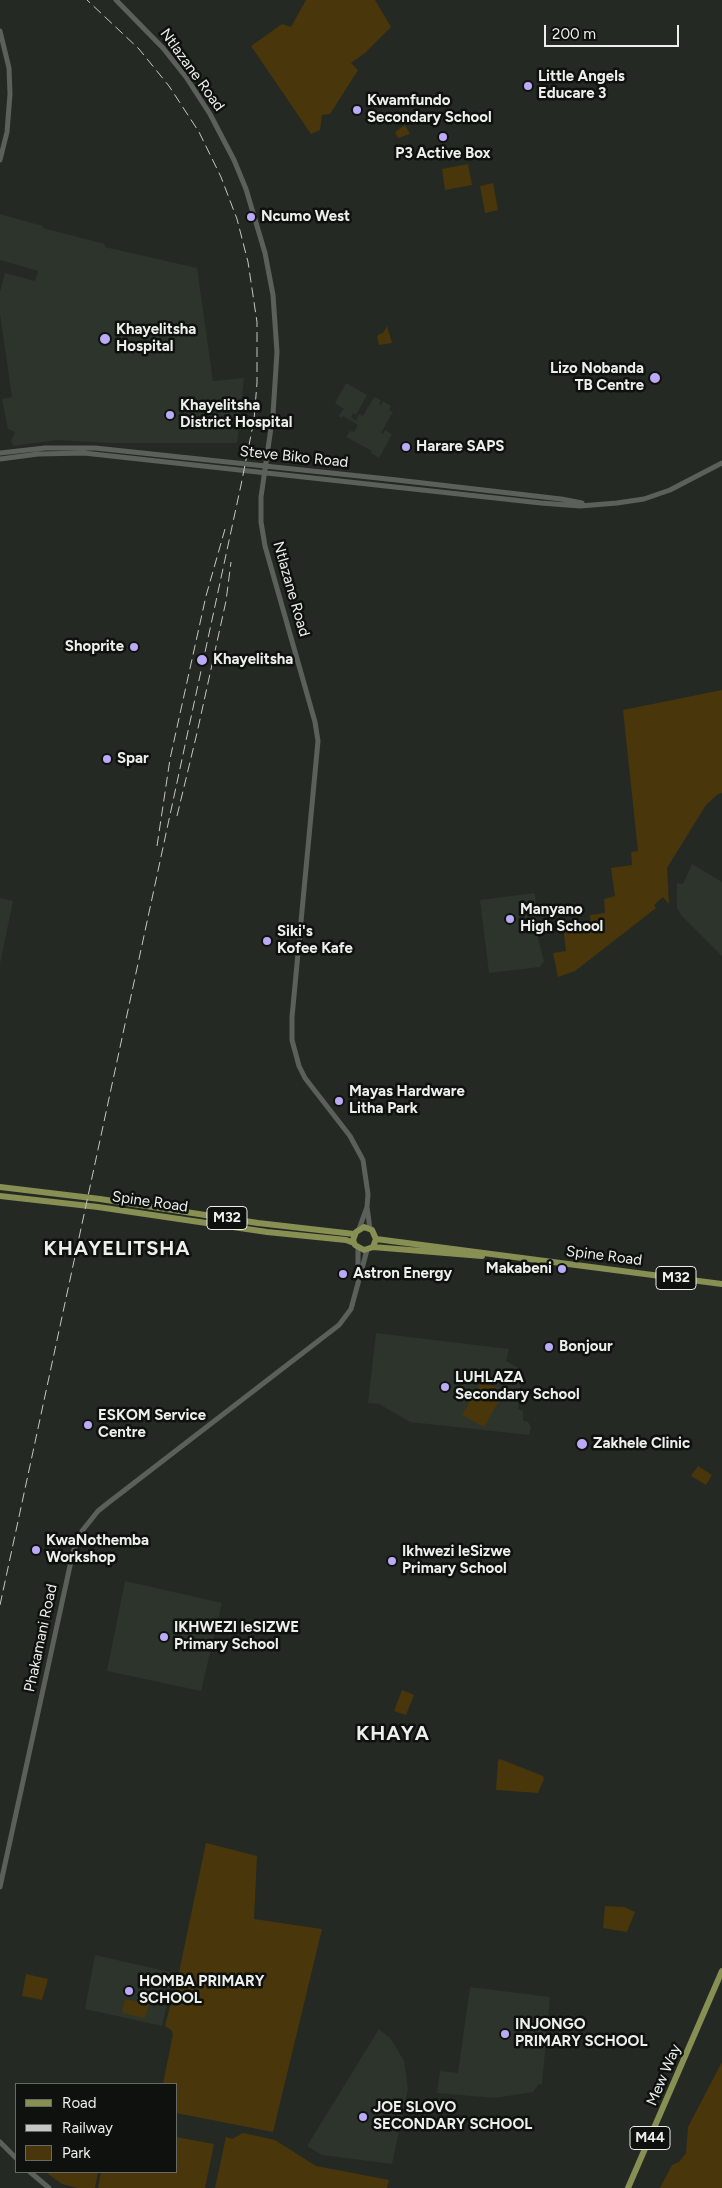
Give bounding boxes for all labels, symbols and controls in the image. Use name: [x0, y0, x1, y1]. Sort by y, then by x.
scale bar: [547, 15, 682, 47]
street label: Ntlazane Road: [156, 25, 228, 115]
text: 200 m: [552, 25, 596, 43]
place label: Little Angels Educare 3: [538, 68, 625, 103]
marker: Little Angels Educare 3: [522, 80, 534, 92]
place label: Kwamfundo Secondary School: [367, 92, 492, 127]
marker: Kwamfundo Secondary School: [351, 104, 363, 116]
marker: P3 Active Box: [437, 131, 449, 143]
place label: P3 Active Box: [395, 145, 491, 163]
place label: Ncumo West: [261, 208, 350, 226]
marker: Ncumo West: [245, 211, 257, 223]
place label: Khayelitsha Hospital: [116, 321, 196, 356]
marker: Khayelitsha Hospital: [98, 332, 112, 346]
place label: Lizo Nobanda TB Centre: [550, 360, 644, 395]
marker: Lizo Nobanda TB Centre: [648, 371, 662, 385]
place label: Khayelitsha District Hospital: [180, 397, 292, 432]
marker: Khayelitsha District Hospital: [164, 409, 176, 421]
place label: Harare SAPS: [416, 438, 504, 456]
marker: Harare SAPS: [400, 441, 412, 453]
street label: Steve Biko Road: [239, 442, 349, 472]
street label: Ntlazane Road: [269, 539, 313, 639]
place label: Shoprite: [65, 638, 124, 656]
marker: Shoprite: [128, 641, 140, 653]
place label: Khayelitsha: [213, 651, 293, 669]
marker: Khayelitsha: [195, 653, 209, 667]
place label: Spar: [117, 750, 149, 768]
marker: Spar: [101, 753, 113, 765]
place label: Manyano High School: [520, 901, 603, 936]
marker: Manyano High School: [504, 913, 516, 925]
place label: Siki's Kofee Kafe: [277, 923, 353, 958]
marker: Siki's Kofee Kafe: [261, 935, 273, 947]
place label: Mayas Hardware Litha Park: [349, 1083, 465, 1118]
marker: Mayas Hardware Litha Park: [333, 1095, 345, 1107]
street label: Spine Road: [111, 1188, 189, 1216]
road number: M32: [207, 1206, 247, 1230]
district label: KHAYELITSHA: [42, 1237, 192, 1261]
street label: Spine Road: [565, 1242, 643, 1270]
place label: Makabeni: [486, 1260, 552, 1278]
marker: Makabeni: [556, 1263, 568, 1275]
place label: Astron Energy: [353, 1265, 452, 1283]
road number: M32: [656, 1266, 696, 1290]
marker: Astron Energy: [337, 1268, 349, 1280]
place label: Bonjour: [559, 1338, 613, 1356]
marker: Bonjour: [543, 1341, 555, 1353]
place label: LUHLAZA Secondary School: [455, 1369, 580, 1404]
marker: LUHLAZA Secondary School: [439, 1381, 451, 1393]
place label: ESKOM Service Centre: [98, 1407, 206, 1442]
marker: ESKOM Service Centre: [82, 1419, 94, 1431]
place label: Zakhele Clinic: [593, 1435, 690, 1453]
marker: Zakhele Clinic: [575, 1437, 589, 1451]
place label: KwaNothemba Workshop: [46, 1532, 149, 1567]
place label: Ikhwezi leSizwe Primary School: [402, 1543, 511, 1578]
marker: KwaNothemba Workshop: [30, 1544, 42, 1556]
marker: Ikhwezi leSizwe Primary School: [386, 1555, 398, 1567]
street label: Phakamani Road: [21, 1582, 61, 1694]
place label: IKHWEZI leSIZWE Primary School: [174, 1619, 299, 1654]
marker: IKHWEZI leSIZWE Primary School: [158, 1631, 170, 1643]
district label: KHAYA: [355, 1722, 431, 1746]
place label: HOMBA PRIMARY SCHOOL: [139, 1973, 264, 2008]
marker: HOMBA PRIMARY SCHOOL: [123, 1985, 135, 1997]
place label: INJONGO PRIMARY SCHOOL: [515, 2016, 647, 2051]
marker: INJONGO PRIMARY SCHOOL: [499, 2028, 511, 2040]
street label: Mew Way: [643, 2041, 685, 2109]
legend: [15, 2083, 178, 2173]
text: Road: [62, 2094, 97, 2112]
place label: JOE SLOVO SECONDARY SCHOOL: [373, 2099, 532, 2134]
marker: JOE SLOVO SECONDARY SCHOOL: [357, 2111, 369, 2123]
text: Railway: [62, 2119, 113, 2137]
road number: M44: [630, 2126, 670, 2150]
text: Park: [62, 2144, 91, 2162]

